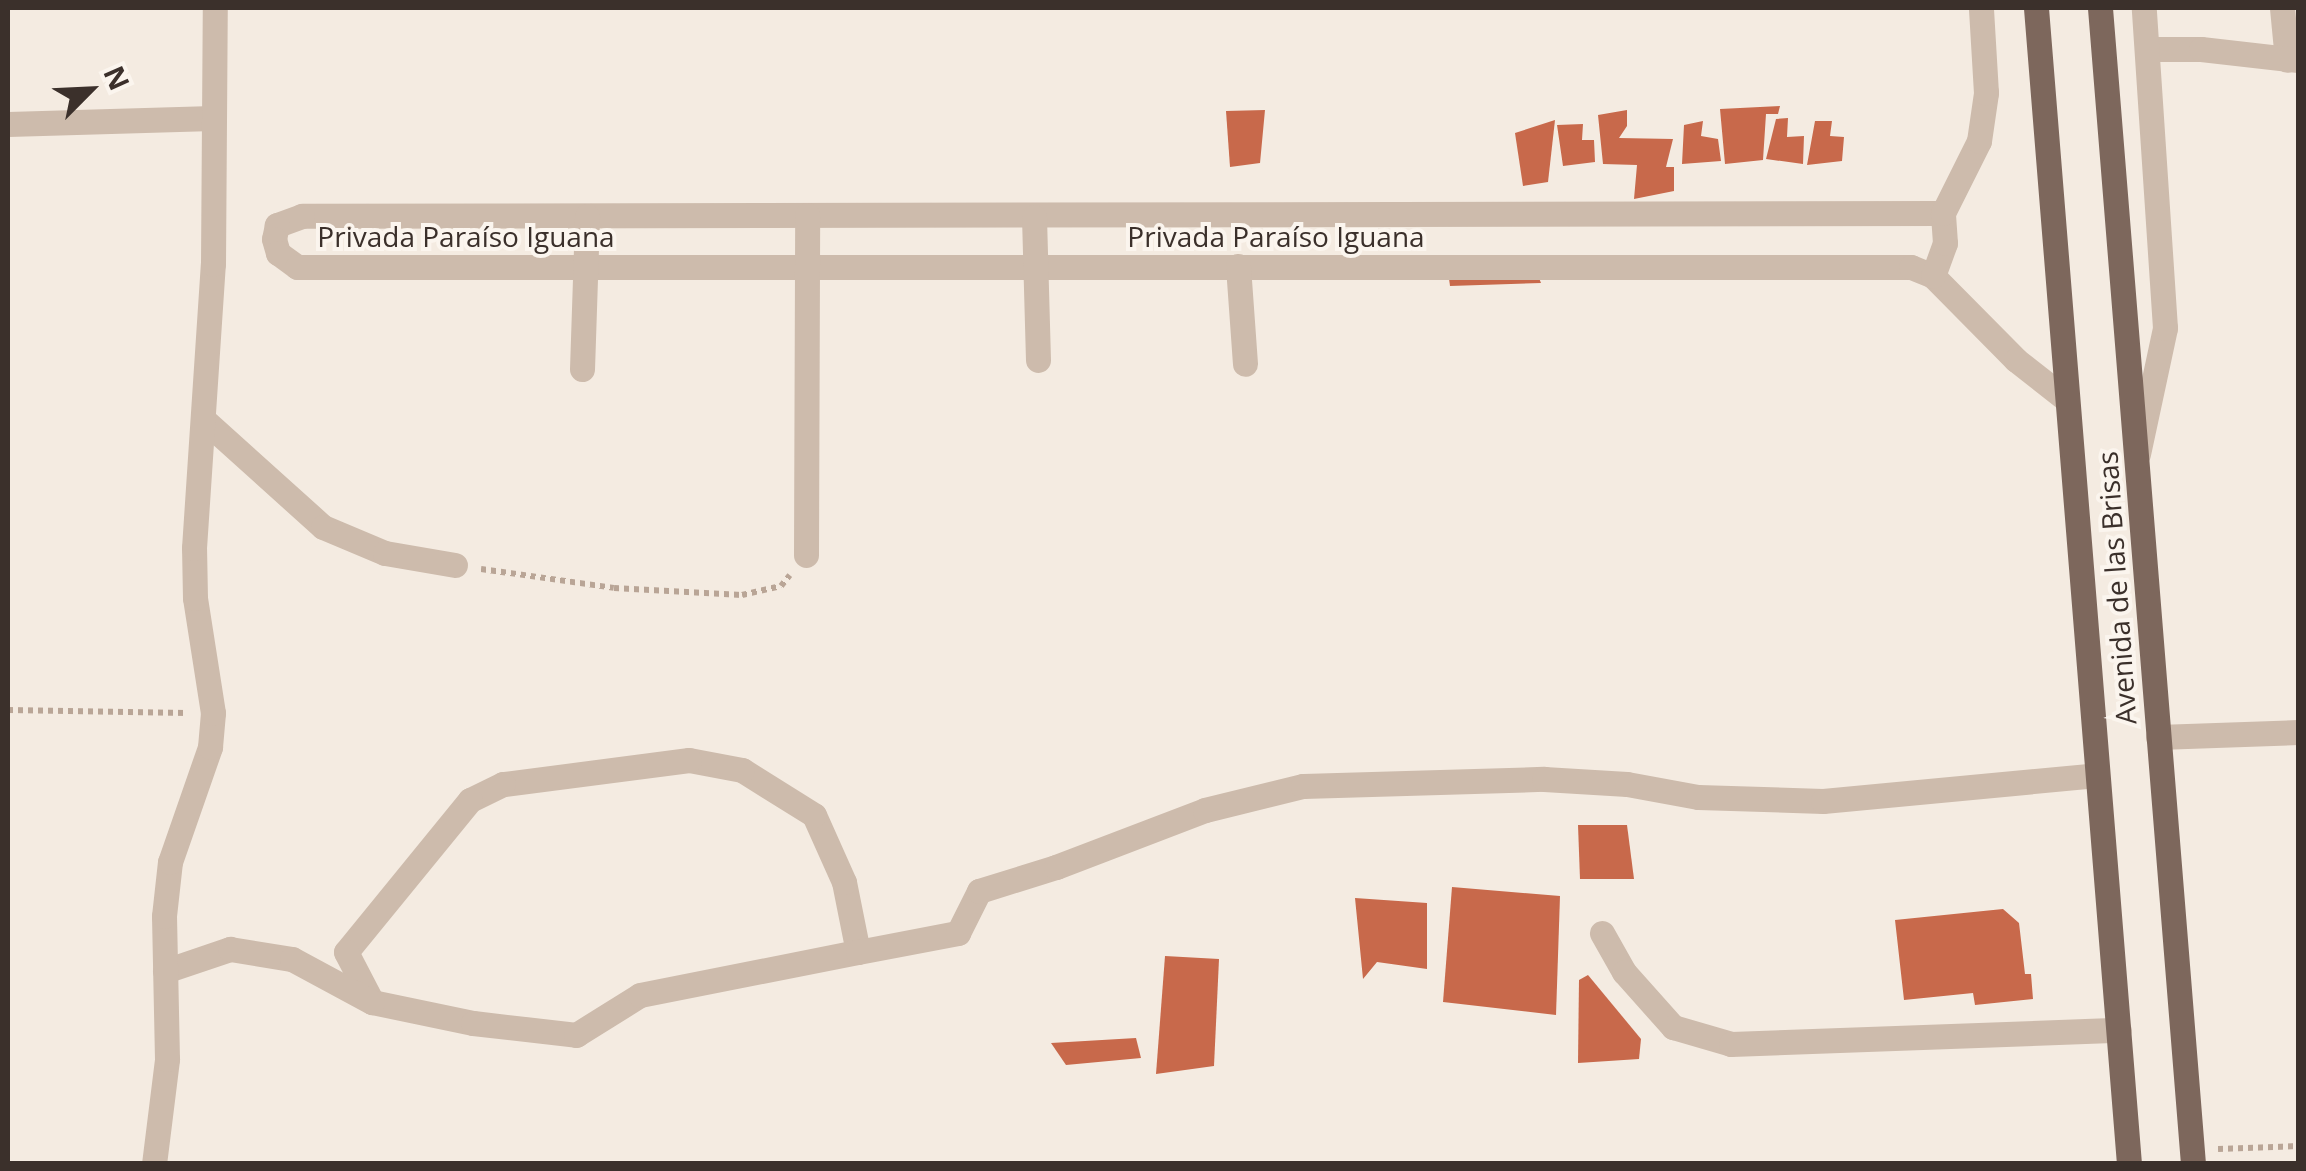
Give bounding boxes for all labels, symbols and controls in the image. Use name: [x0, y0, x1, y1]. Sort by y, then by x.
north arrow: [40, 40, 140, 140]
text: N: [95, 60, 139, 96]
street label: Privada Paraíso Iguana: [317, 219, 615, 253]
street label: Privada Paraíso Iguana: [1127, 219, 1425, 253]
street label: Avenida de las Brisas: [2090, 450, 2142, 726]

